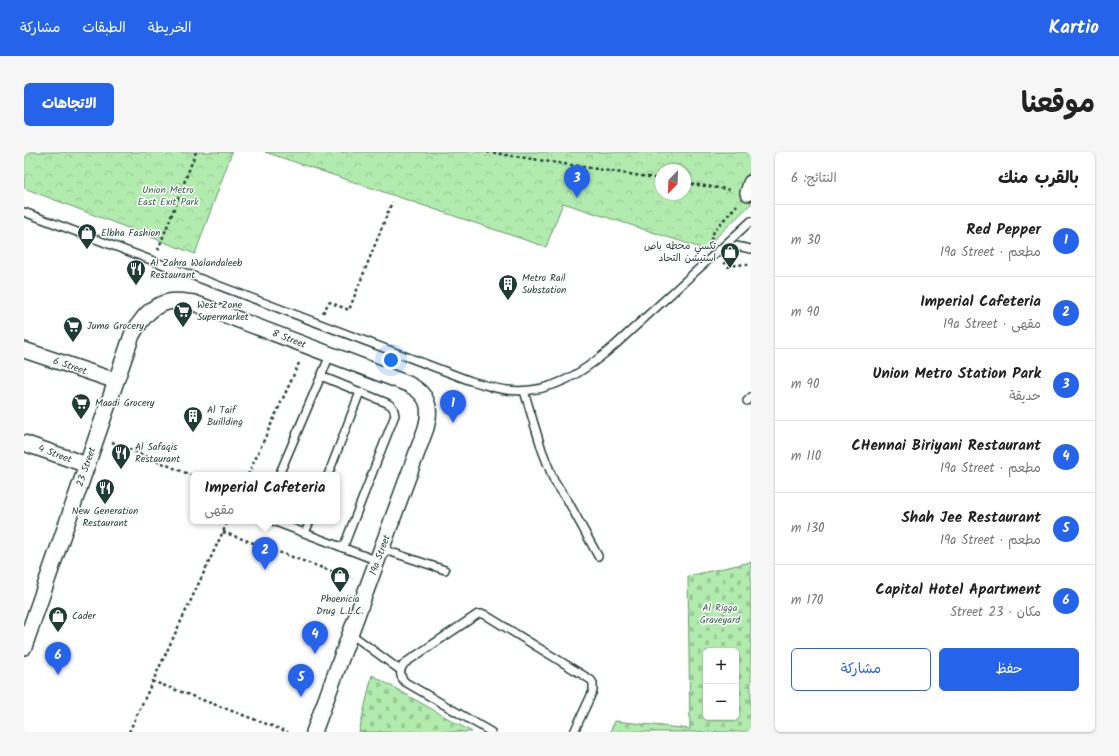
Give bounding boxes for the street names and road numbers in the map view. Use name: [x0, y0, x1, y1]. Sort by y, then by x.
street label: 8 Street: [270, 325, 309, 353]
street label: 6 Street: [51, 353, 89, 379]
street label: 4 Street: [36, 441, 74, 468]
street label: 23 Street: [72, 445, 100, 489]
street label: 19a Street: [365, 532, 395, 578]

